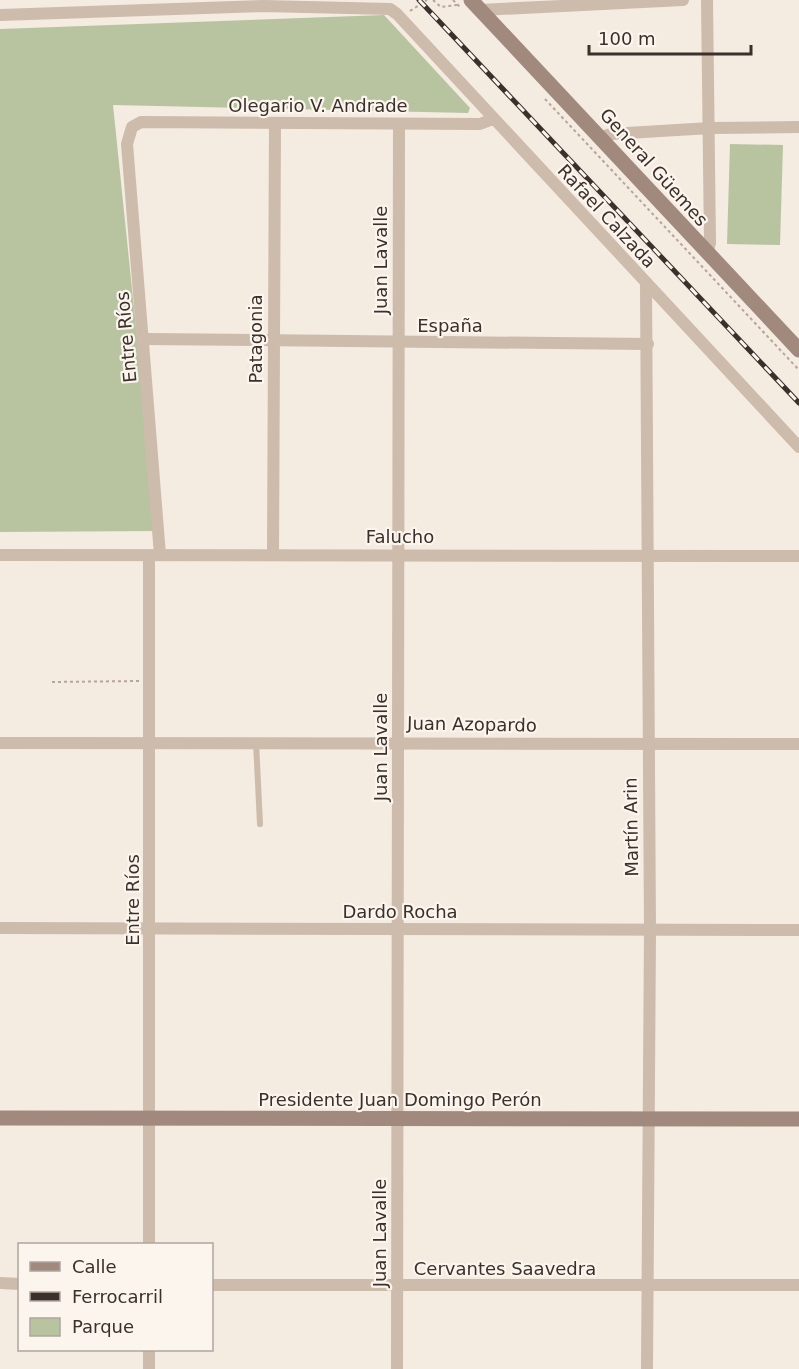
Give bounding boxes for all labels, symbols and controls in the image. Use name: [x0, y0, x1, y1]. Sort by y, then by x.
scale bar: [589, 18, 751, 56]
text: 100 m: [598, 28, 656, 49]
street label: Olegario V. Andrade: [228, 95, 408, 116]
street label: General Güemes: [596, 104, 712, 230]
street label: Rafael Calzada: [554, 160, 660, 272]
street label: Juan Lavalle: [370, 206, 391, 315]
street label: Entre Ríos: [112, 290, 140, 384]
street label: Patagonia: [245, 294, 266, 384]
street label: España: [417, 315, 483, 336]
street label: Falucho: [366, 526, 434, 547]
street label: Juan Lavalle: [370, 693, 391, 802]
street label: Juan Azopardo: [406, 712, 537, 736]
street label: Martín Arin: [620, 777, 642, 877]
street label: Entre Ríos: [122, 854, 143, 946]
street label: Dardo Rocha: [342, 901, 458, 922]
street label: Presidente Juan Domingo Perón: [258, 1089, 542, 1110]
street label: Juan Lavalle: [369, 1179, 390, 1288]
legend: [18, 1243, 213, 1351]
text: Calle: [72, 1256, 117, 1277]
street label: Cervantes Saavedra: [414, 1258, 596, 1279]
text: Ferrocarril: [72, 1286, 163, 1307]
text: Parque: [72, 1316, 134, 1337]

